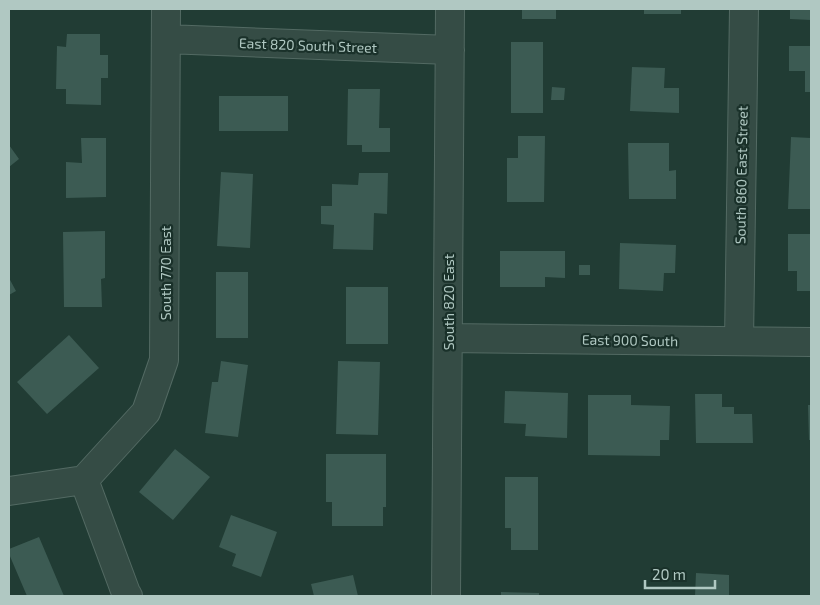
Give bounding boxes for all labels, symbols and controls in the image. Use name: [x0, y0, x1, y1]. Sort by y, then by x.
street label: East 820 South Street: [239, 34, 377, 56]
street label: South 860 East Street: [731, 106, 751, 244]
street label: South 770 East: [157, 226, 174, 320]
street label: South 820 East: [440, 254, 457, 350]
street label: East 900 South: [582, 331, 678, 349]
scale bar: [645, 558, 715, 590]
text: 20 m: [652, 565, 686, 583]

